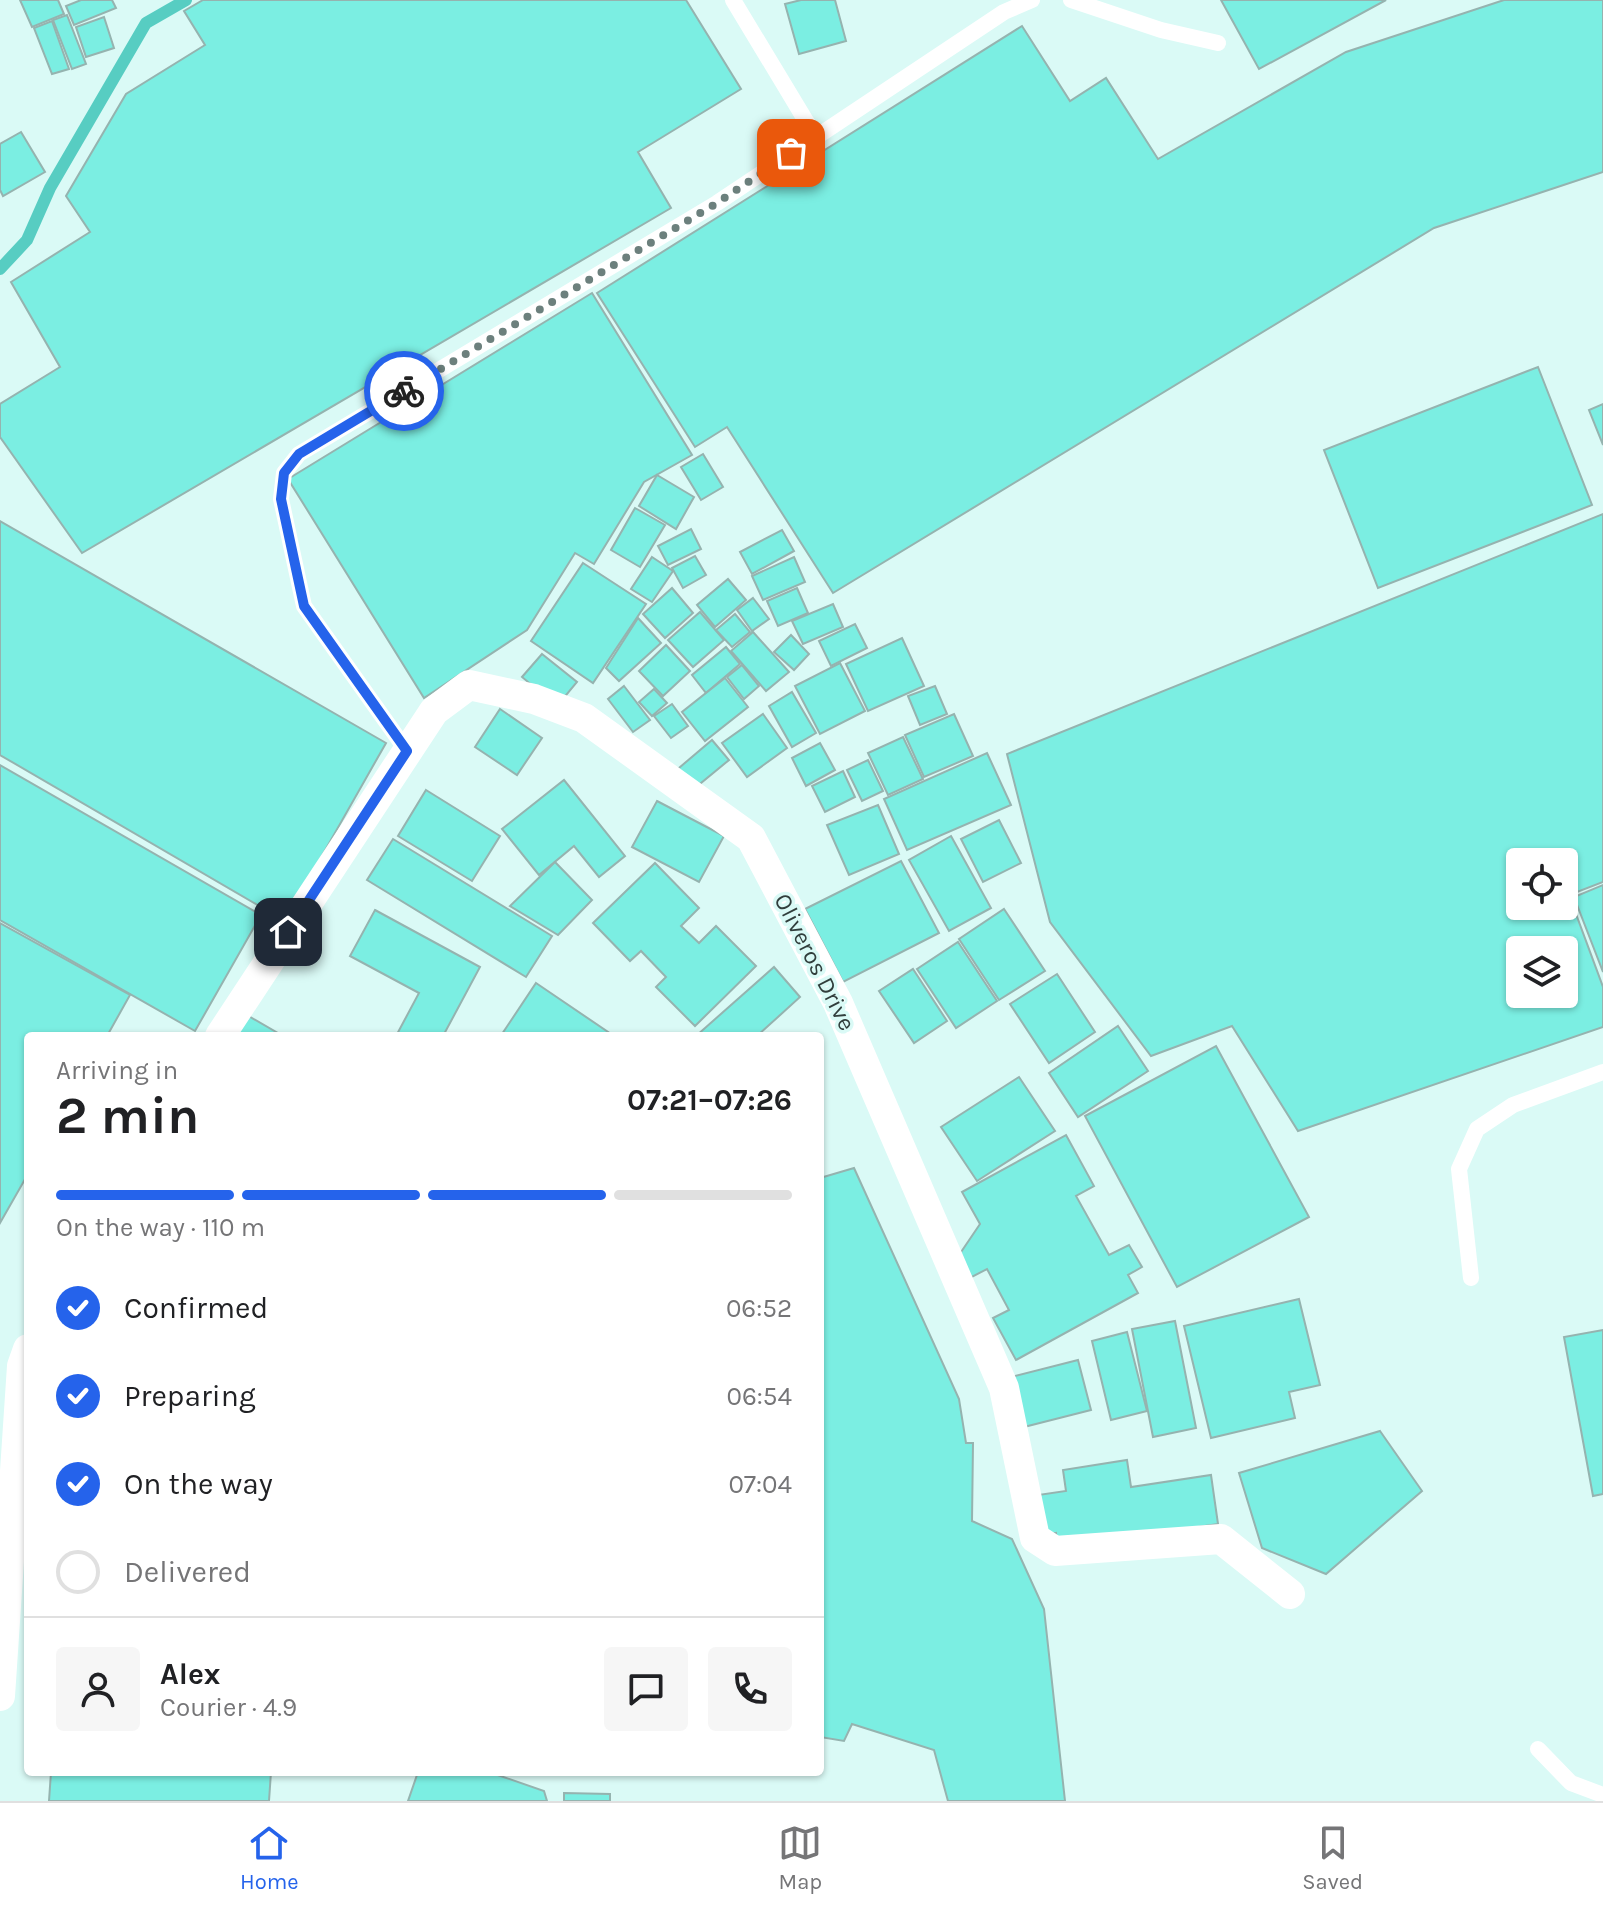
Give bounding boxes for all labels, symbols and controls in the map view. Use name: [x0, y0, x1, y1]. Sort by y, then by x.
pin: [757, 119, 825, 187]
icon: bag: [769, 131, 813, 175]
courier: [364, 351, 444, 431]
icon: bike: [382, 369, 426, 413]
map controls: [1506, 848, 1578, 1008]
button: locate: [1506, 848, 1578, 920]
street label: Oliveros Drive: [768, 889, 862, 1035]
pin: [254, 898, 322, 966]
icon: home: [266, 910, 310, 954]
button: layers: [1506, 936, 1578, 1008]
text: Arriving in: [56, 1055, 178, 1086]
text: 07:21–07:26: [627, 1082, 792, 1118]
text: 2 min: [56, 1085, 199, 1146]
text: On the way · 110 m: [56, 1212, 265, 1243]
icon: check: [56, 1286, 100, 1330]
text: Confirmed: [124, 1290, 268, 1326]
text: 06:52: [726, 1293, 792, 1324]
icon: check: [56, 1374, 100, 1418]
text: Preparing: [124, 1378, 256, 1414]
text: 06:54: [726, 1381, 792, 1412]
icon: check: [56, 1462, 100, 1506]
text: On the way: [124, 1466, 273, 1502]
text: 07:04: [728, 1469, 792, 1500]
text: Delivered: [124, 1554, 251, 1590]
button: person: [56, 1647, 140, 1731]
button: chat: [604, 1647, 688, 1731]
button: phone: [708, 1647, 792, 1731]
text: Alex: [160, 1656, 220, 1692]
text: Courier · 4.9: [160, 1692, 297, 1723]
tab: Home: [240, 1821, 299, 1895]
tab: Map: [778, 1821, 822, 1895]
tab: Saved: [1302, 1821, 1363, 1895]

